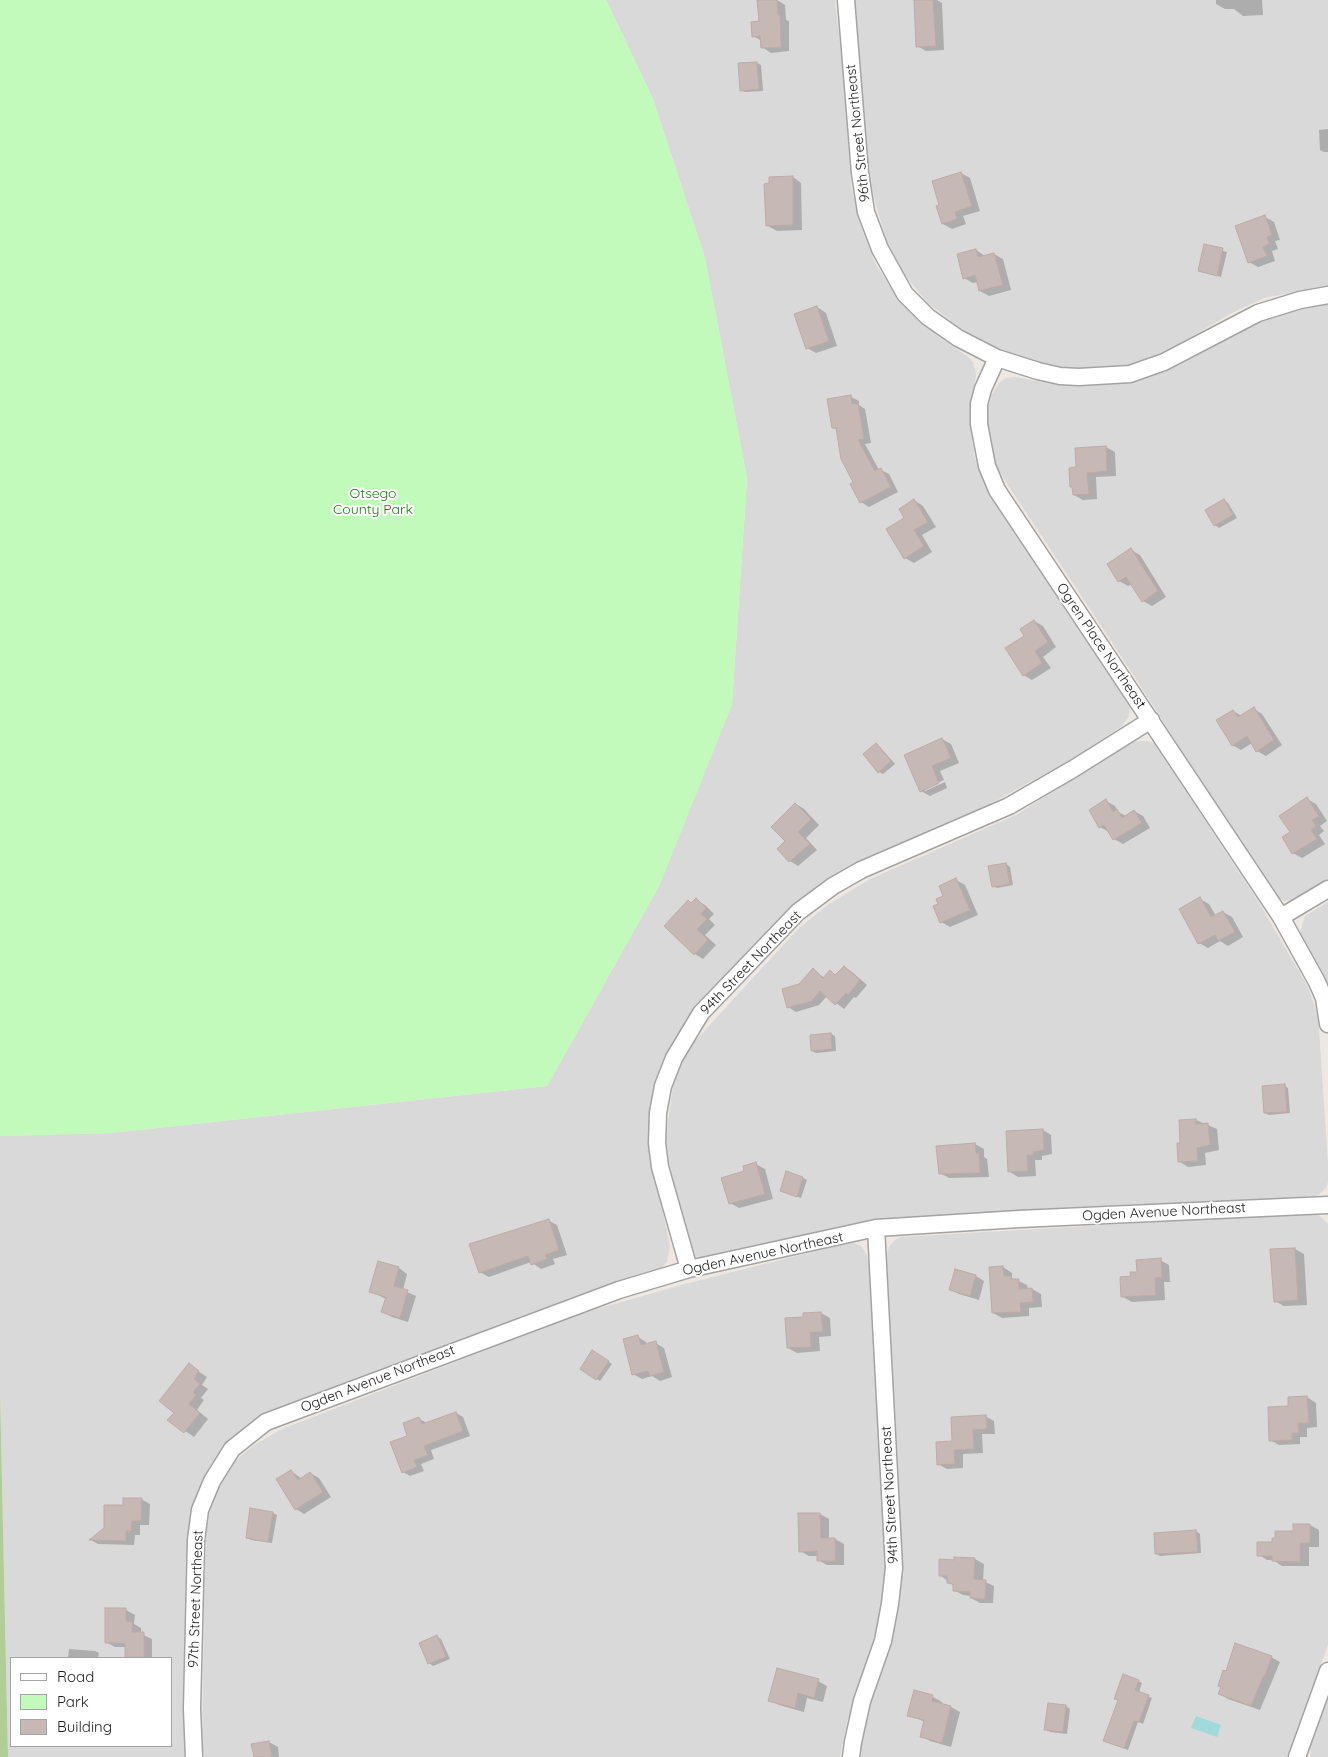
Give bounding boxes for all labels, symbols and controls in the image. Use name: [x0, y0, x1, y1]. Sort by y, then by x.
street label: 96th Street Northeast: [842, 63, 874, 203]
park label: Otsego County Park: [333, 486, 413, 518]
street label: Ogren Place Northeast: [1053, 580, 1149, 712]
street label: 94th Street Northeast: [697, 907, 805, 1019]
street label: Ogden Avenue Northeast: [1082, 1199, 1246, 1225]
street label: Ogden Avenue Northeast: [681, 1229, 845, 1279]
street label: Ogden Avenue Northeast: [299, 1342, 457, 1416]
street label: 94th Street Northeast: [878, 1426, 902, 1564]
street label: 97th Street Northeast: [185, 1530, 207, 1668]
legend: [10, 1657, 172, 1747]
text: Road: [57, 1667, 94, 1686]
text: Park: [57, 1692, 89, 1711]
text: Building: [57, 1717, 112, 1736]

